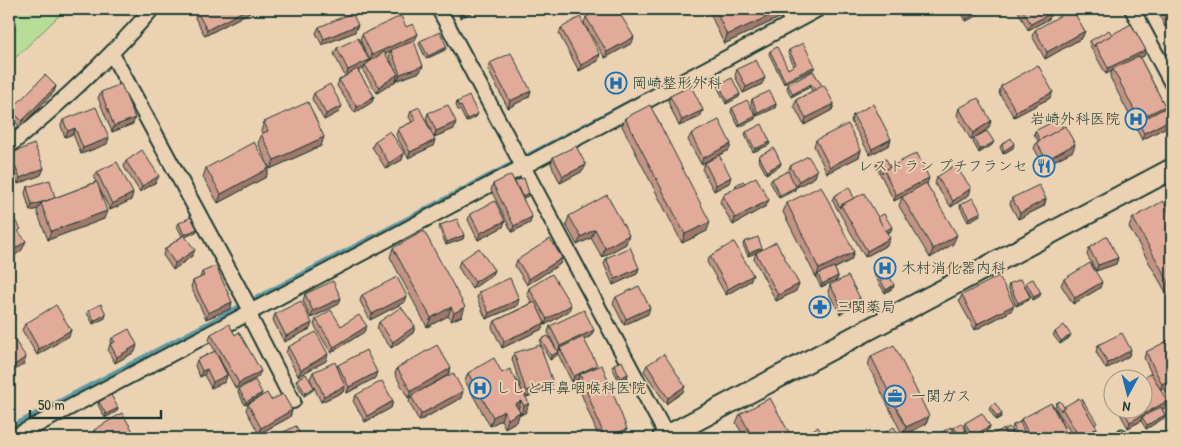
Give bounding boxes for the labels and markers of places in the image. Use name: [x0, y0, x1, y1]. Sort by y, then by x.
hospital icon: 岡崎整形外科: [604, 71, 628, 95]
place label: 岡崎整形外科: [632, 72, 722, 93]
hospital icon: 岩崎外科医院: [1124, 107, 1148, 131]
place label: 岩崎外科医院: [1030, 108, 1120, 129]
restaurant icon: レストラン プチフランセ: [1032, 154, 1056, 178]
place label: レストラン プチフランセ: [858, 155, 1028, 176]
hospital icon: 木村消化器内科: [873, 256, 897, 280]
place label: 木村消化器内科: [901, 257, 1006, 278]
pharmacy icon: 三関薬局: [808, 295, 832, 319]
place label: 三関薬局: [836, 296, 896, 317]
hospital icon: ししど耳鼻咽喉科医院: [468, 376, 492, 400]
place label: ししど耳鼻咽喉科医院: [496, 377, 646, 398]
office icon: 一関ガス: [883, 384, 907, 408]
place label: 一関ガス: [911, 385, 971, 406]

